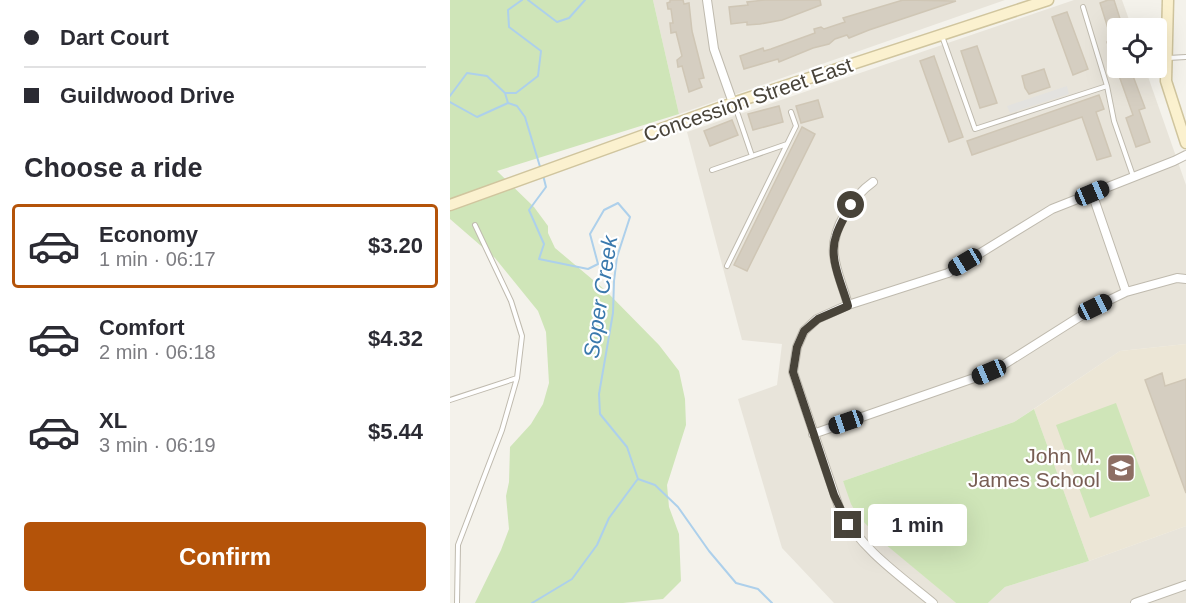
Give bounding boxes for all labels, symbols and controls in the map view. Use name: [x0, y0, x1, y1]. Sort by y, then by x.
map controls: [1107, 18, 1167, 78]
button: locate: [1107, 18, 1167, 78]
text: Dart Court: [60, 25, 169, 50]
street label: Concession Street East: [640, 53, 855, 146]
text: Guildwood Drive: [60, 83, 235, 108]
text: Choose a ride: [24, 153, 203, 183]
car: [1072, 178, 1112, 208]
route start: [837, 191, 864, 218]
icon: car: [27, 219, 81, 273]
text: Economy: [99, 222, 198, 247]
text: $3.20: [368, 233, 423, 258]
water label: Soper Creek: [578, 233, 623, 360]
car: [945, 245, 985, 279]
text: 1 min · 06:17: [99, 248, 216, 270]
car: [1075, 291, 1115, 323]
icon: car: [27, 312, 81, 366]
text: Comfort: [99, 315, 185, 340]
text: $4.32: [368, 326, 423, 351]
text: 2 min · 06:18: [99, 341, 216, 363]
car: [969, 357, 1009, 387]
icon: car: [27, 405, 81, 459]
text: XL: [99, 408, 127, 433]
car: [826, 408, 866, 436]
text: $5.44: [368, 419, 423, 444]
text: 3 min · 06:19: [99, 434, 216, 456]
place label: John M. James School: [968, 444, 1100, 491]
school or university icon: John M. James School: [1105, 452, 1137, 484]
callout: 1 min: [869, 504, 968, 546]
route end: [834, 511, 861, 538]
text: 1 min: [891, 514, 944, 536]
button: Confirm: [24, 522, 426, 591]

